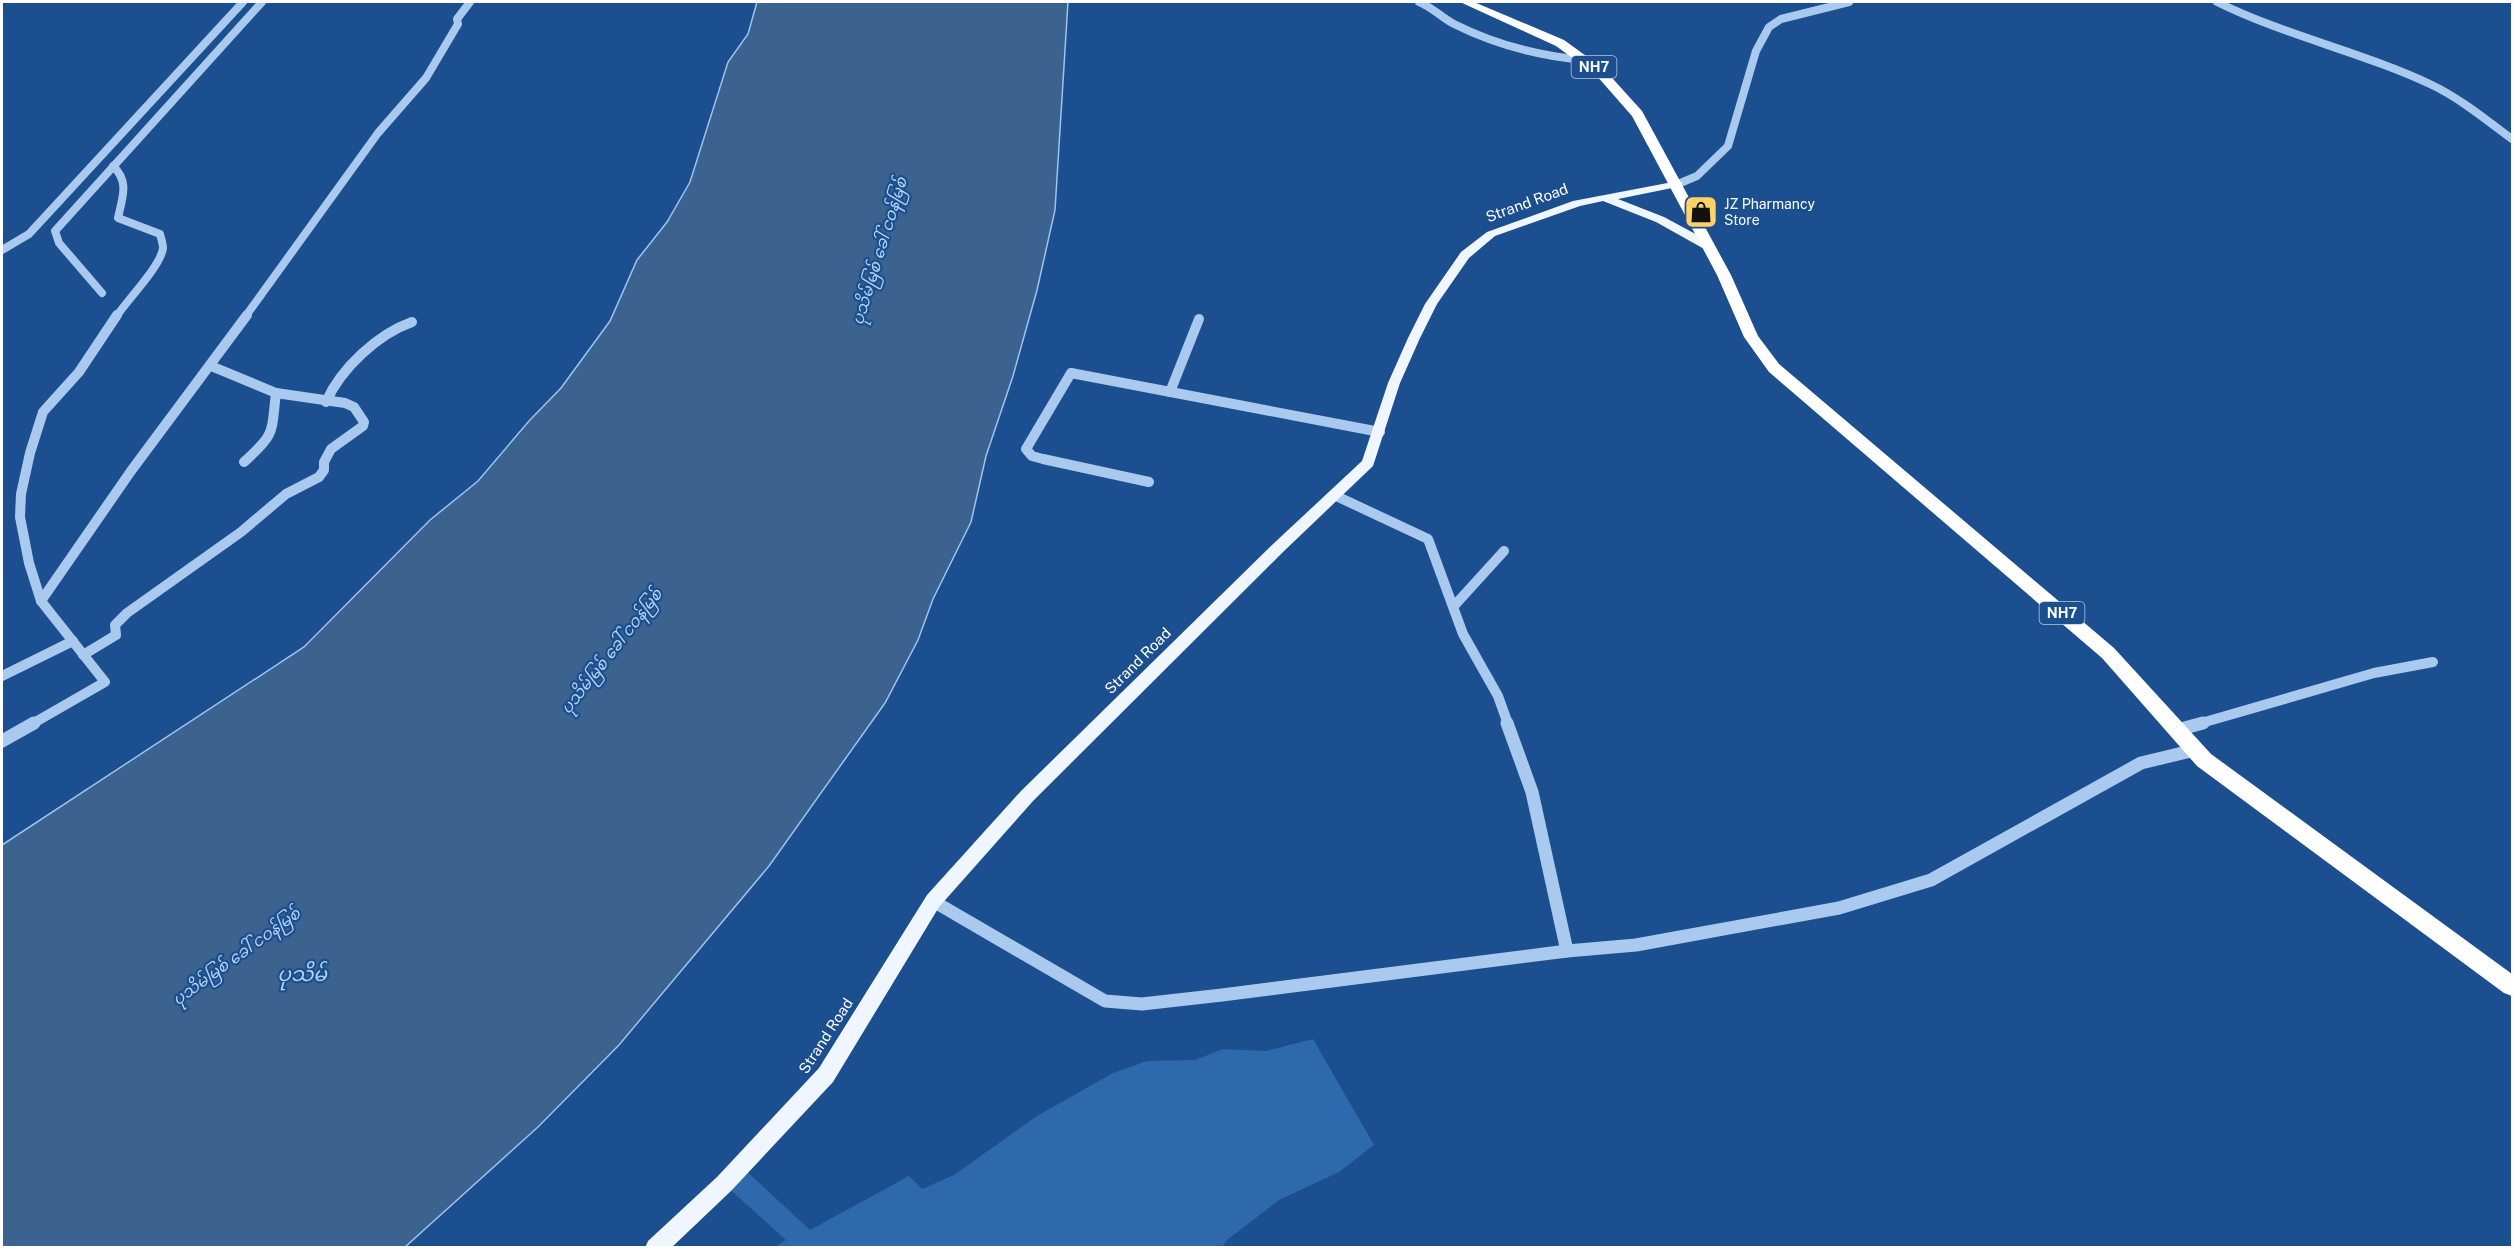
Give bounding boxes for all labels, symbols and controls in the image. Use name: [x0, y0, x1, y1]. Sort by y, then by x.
road number: NH7: [1572, 56, 1616, 78]
water label: ပုသိမ်မြစ် ခေါ် ငဝန်မြစ်: [846, 173, 915, 328]
street label: Strand Road: [1483, 180, 1570, 225]
shop icon: JZ Pharmancy Store: [1683, 194, 1719, 230]
place label: JZ Pharmancy Store: [1724, 196, 1815, 228]
water label: ပုသိမ်မြစ် ခေါ် ငဝန်မြစ်: [555, 583, 670, 720]
road number: NH7: [2040, 602, 2084, 624]
street label: Strand Road: [1101, 624, 1174, 697]
water label: ပုသိမ်မြစ် ခေါ် ငဝန်မြစ်: [168, 903, 304, 1009]
water label: ပုသိမ်: [277, 962, 327, 986]
street label: Strand Road: [795, 995, 856, 1077]

